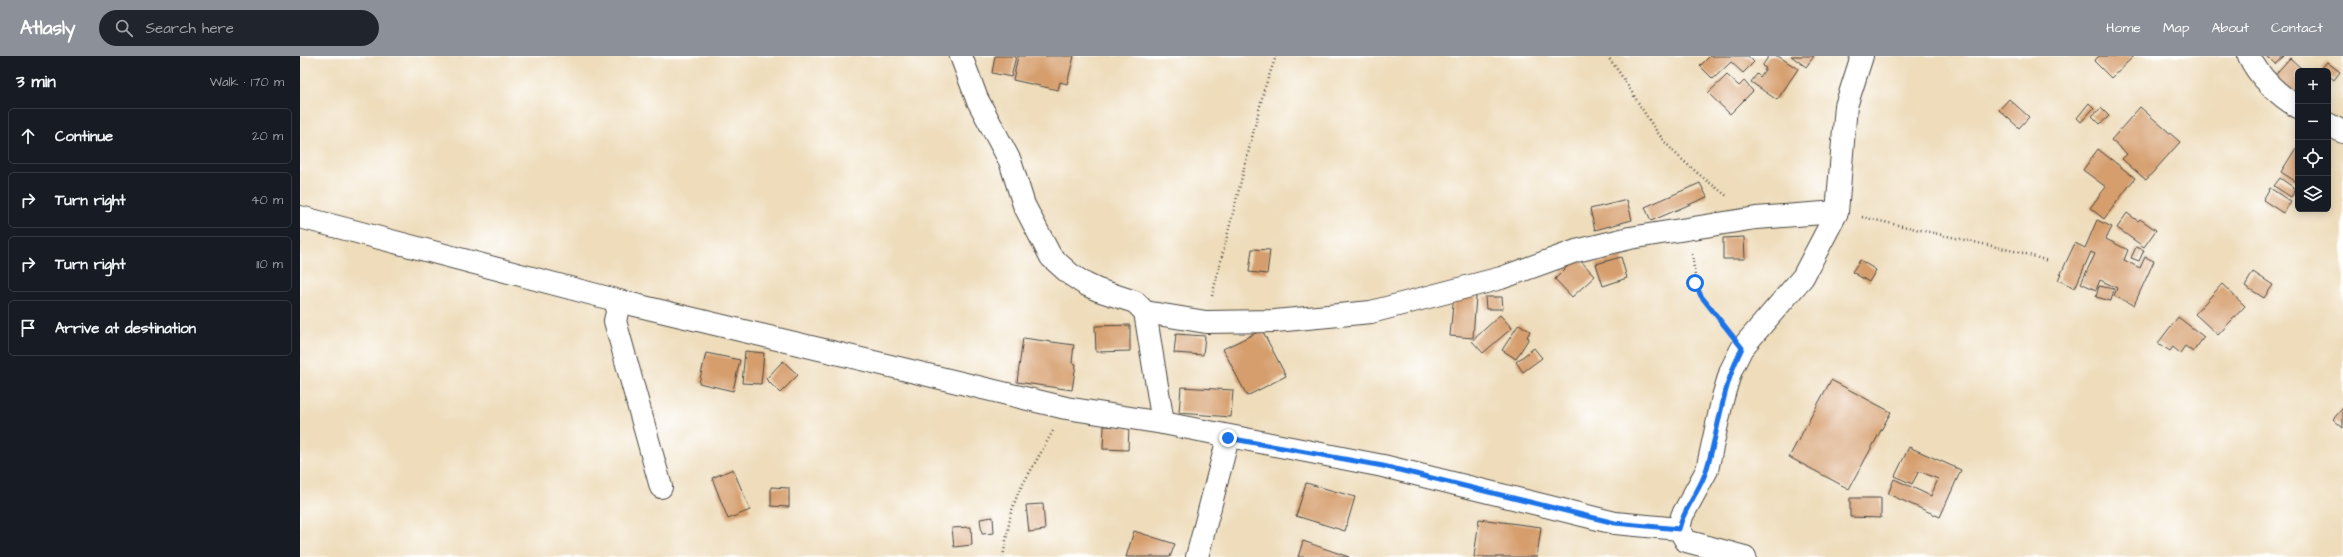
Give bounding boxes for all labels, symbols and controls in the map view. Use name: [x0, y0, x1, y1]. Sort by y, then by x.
search box: [99, 10, 379, 46]
text: Atlasly: [20, 15, 75, 42]
icon: search: [113, 17, 135, 39]
text: Search here: [145, 18, 234, 39]
text: Home: [2106, 18, 2141, 38]
text: Map: [2163, 18, 2189, 38]
text: About: [2211, 18, 2249, 38]
text: Contact: [2271, 18, 2323, 38]
map controls: [2295, 68, 2331, 212]
button: +: [2295, 68, 2331, 104]
text: 3 min: [16, 70, 56, 94]
text: Walk · 170 m: [210, 73, 284, 91]
button: −: [2295, 104, 2331, 140]
icon: ahead: [17, 125, 39, 147]
text: Continue: [55, 126, 113, 147]
text: 20 m: [252, 127, 283, 145]
button: locate: [2295, 140, 2331, 176]
button: layers: [2295, 176, 2331, 212]
icon: right: [17, 189, 39, 211]
text: Turn right: [55, 190, 126, 211]
text: 40 m: [251, 191, 283, 209]
icon: right: [17, 253, 39, 275]
text: Turn right: [55, 254, 126, 275]
text: 110 m: [256, 255, 283, 273]
route start: [1686, 274, 1704, 292]
icon: arrive: [17, 317, 39, 339]
text: Arrive at destination: [55, 318, 196, 339]
route end: [1219, 429, 1237, 447]

